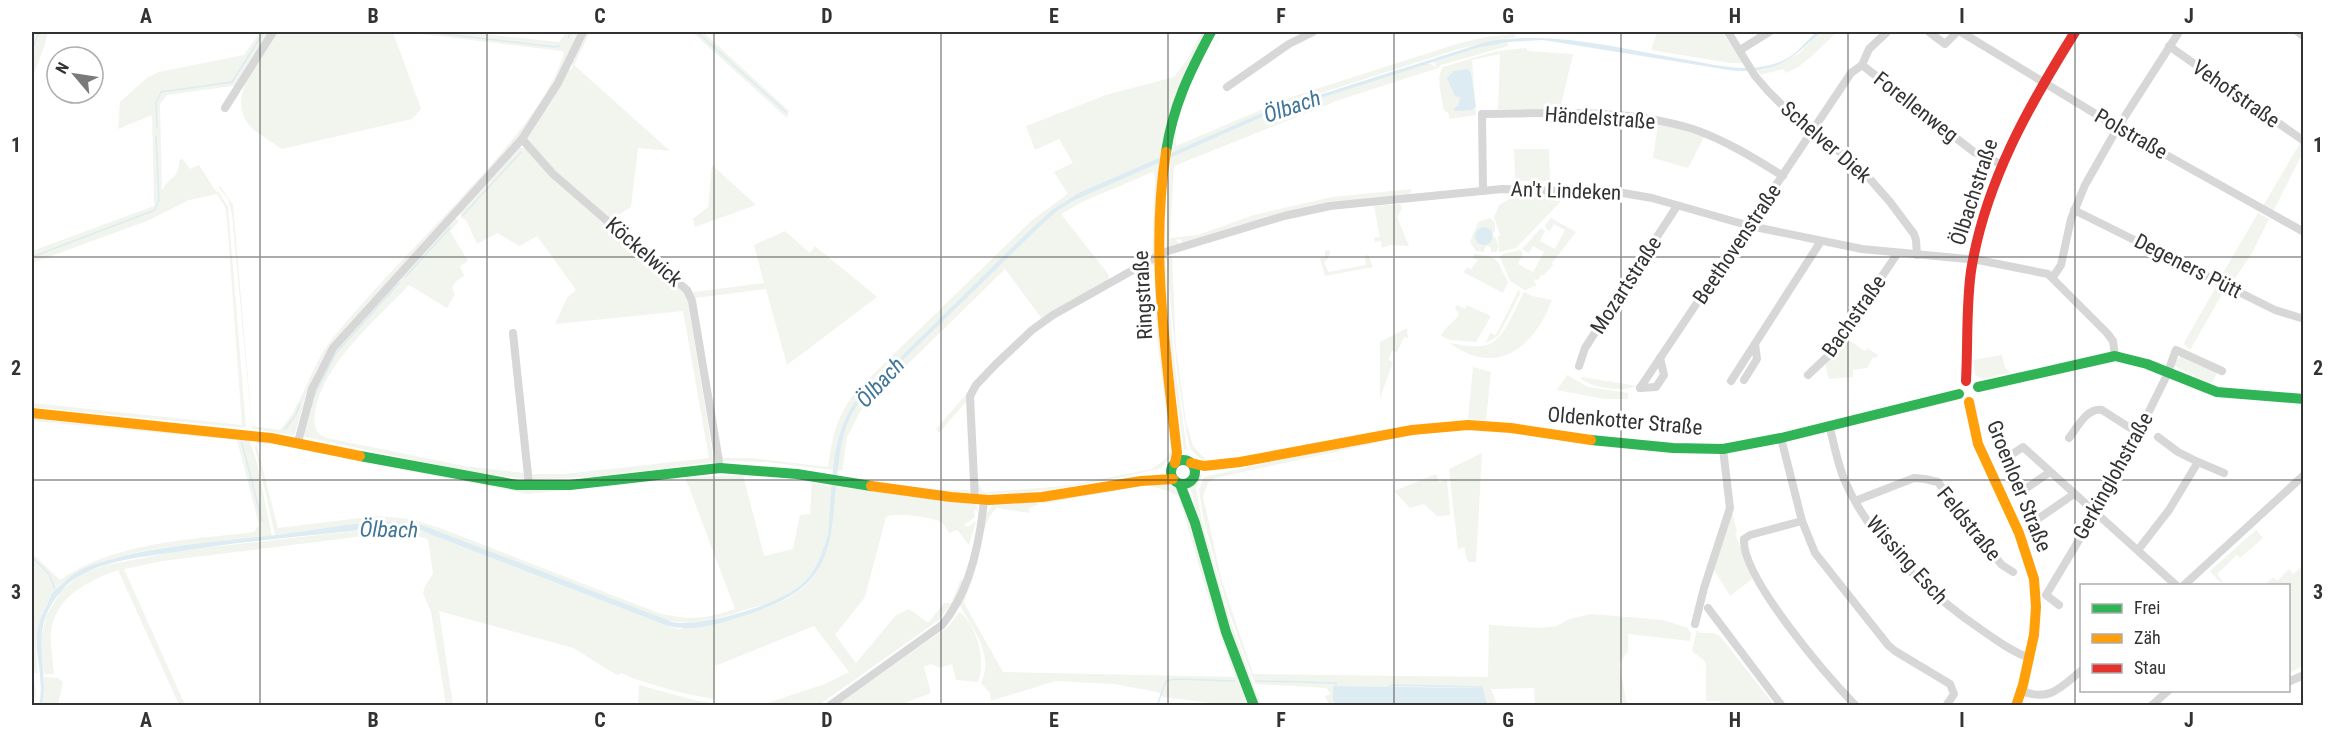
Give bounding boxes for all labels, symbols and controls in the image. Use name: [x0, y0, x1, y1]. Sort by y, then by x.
text: A: [140, 4, 152, 28]
text: B: [367, 4, 379, 28]
text: C: [594, 4, 606, 28]
text: D: [821, 4, 833, 28]
text: E: [1049, 4, 1059, 28]
text: F: [1276, 4, 1286, 28]
text: G: [1502, 4, 1514, 28]
text: H: [1729, 4, 1741, 28]
text: I: [1959, 4, 1965, 28]
text: J: [2184, 4, 2194, 28]
north arrow: [45, 45, 105, 105]
street label: Vehofstraße: [2188, 55, 2284, 133]
text: N: [52, 59, 73, 77]
street label: Forellenweg: [1869, 67, 1963, 147]
water label: Ölbach: [1260, 85, 1324, 128]
street label: Schelver Diek: [1776, 96, 1876, 188]
street label: Händelstraße: [1544, 102, 1656, 134]
street label: Polstraße: [2091, 104, 2172, 164]
text: 1: [11, 133, 21, 157]
text: 1: [2313, 133, 2323, 157]
street label: Ölbachstraße: [1946, 136, 2003, 248]
street label: An't Lindeken: [1510, 177, 1622, 205]
street label: Beethovenstraße: [1688, 179, 1786, 308]
street label: Köckelwick: [601, 212, 687, 292]
street label: Degeners Pütt: [2130, 229, 2246, 303]
street label: Mozartstraße: [1586, 232, 1666, 338]
street label: Ringstraße: [1129, 250, 1157, 340]
street label: Bachstraße: [1817, 270, 1891, 361]
water label: Ölbach: [851, 352, 910, 412]
text: 2: [11, 356, 21, 380]
text: 2: [2313, 356, 2323, 380]
street label: Oldenkotter Straße: [1547, 402, 1704, 440]
street label: Gerkinglohstraße: [2068, 408, 2158, 544]
street label: Groenloer Straße: [1982, 417, 2056, 555]
street label: Feldstraße: [1932, 482, 2006, 566]
street label: Wissing Esch: [1861, 511, 1953, 609]
water label: Ölbach: [359, 516, 419, 543]
text: 3: [11, 580, 21, 604]
text: 3: [2313, 580, 2323, 604]
legend: [2080, 584, 2290, 692]
text: Frei: [2134, 597, 2160, 618]
text: Zäh: [2134, 627, 2161, 648]
text: Stau: [2134, 657, 2166, 678]
text: A: [140, 708, 152, 732]
text: B: [367, 708, 379, 732]
text: C: [594, 708, 606, 732]
text: D: [821, 708, 833, 732]
text: E: [1049, 708, 1059, 732]
text: F: [1276, 708, 1286, 732]
text: G: [1502, 708, 1514, 732]
text: H: [1729, 708, 1741, 732]
text: I: [1959, 708, 1965, 732]
text: J: [2184, 708, 2194, 732]

